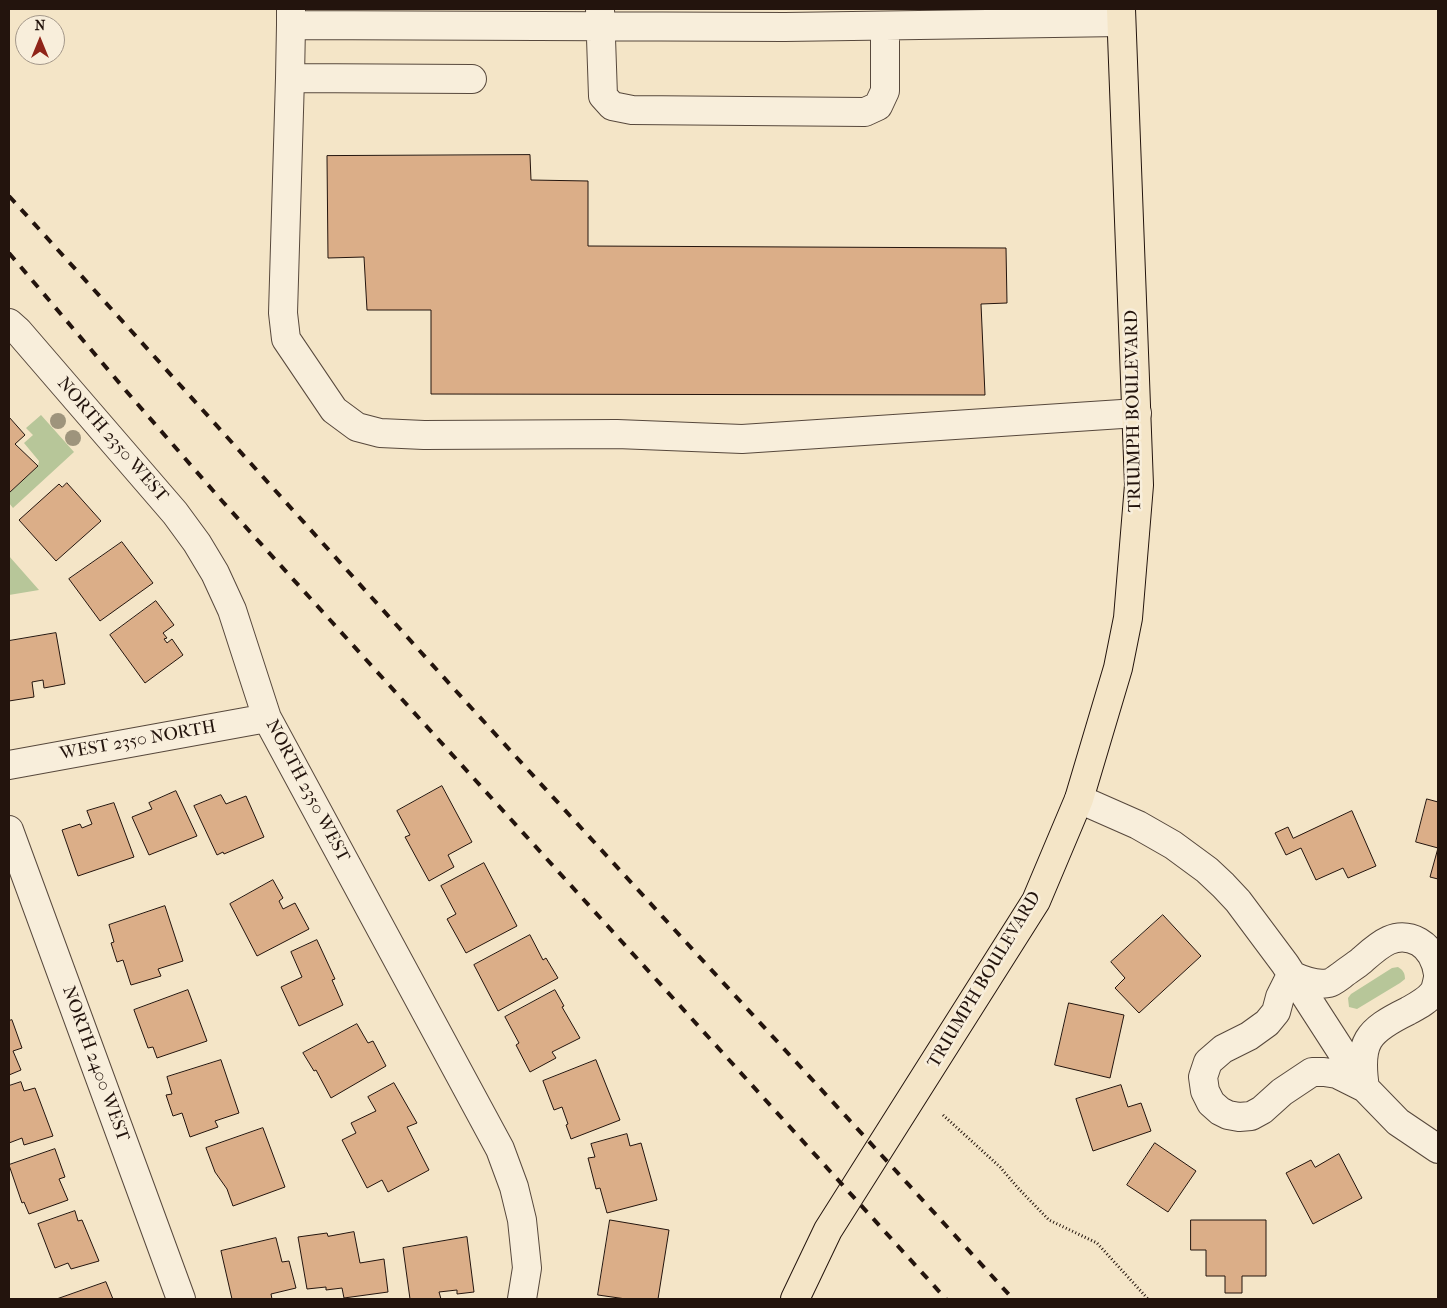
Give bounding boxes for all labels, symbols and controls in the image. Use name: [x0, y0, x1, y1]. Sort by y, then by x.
north arrow: [15, 15, 65, 65]
text: N: [35, 17, 45, 34]
street label: TRIUMPH BOULEVARD: [1121, 310, 1147, 512]
street label: NORTH 2350 WEST: [52, 373, 172, 507]
street label: NORTH 2350 WEST: [260, 716, 354, 866]
street label: WEST 2350 NORTH: [58, 717, 218, 765]
street label: TRIUMPH BOULEVARD: [924, 888, 1046, 1072]
street label: NORTH 2400 WEST: [57, 983, 133, 1145]

